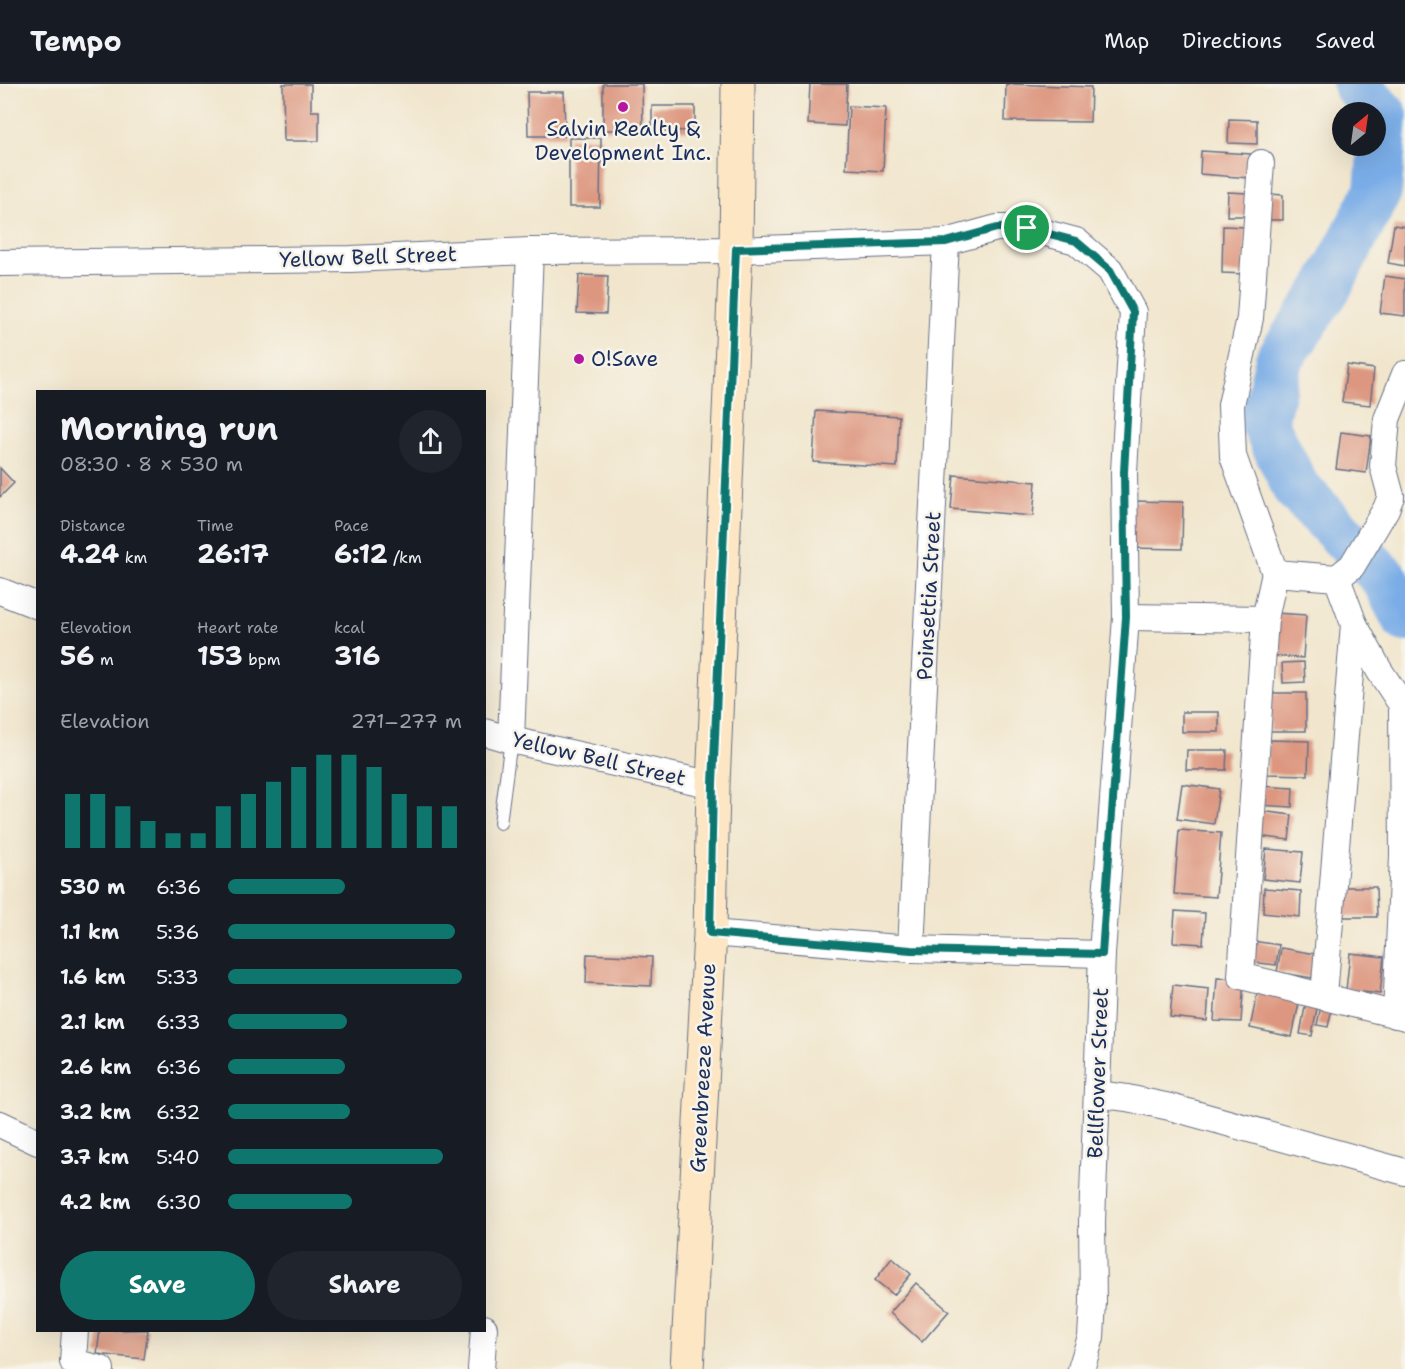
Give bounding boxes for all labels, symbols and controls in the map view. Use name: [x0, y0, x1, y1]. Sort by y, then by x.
text: Tempo: [30, 22, 122, 60]
text: Map: [1104, 27, 1149, 55]
text: Directions: [1182, 27, 1282, 55]
text: Saved: [1315, 27, 1375, 55]
marker: Salvin Realty & Development Inc.: [616, 100, 630, 114]
north arrow: [1332, 102, 1386, 156]
map controls: [1332, 102, 1386, 156]
place label: Salvin Realty & Development Inc.: [535, 115, 711, 167]
pin: [1001, 202, 1052, 253]
icon: arrive: [1010, 211, 1043, 244]
street label: Yellow Bell Street: [279, 240, 457, 274]
place label: O!Save: [591, 345, 658, 373]
marker: O!Save: [572, 352, 586, 366]
text: Morning run: [60, 406, 278, 451]
button: share: [399, 410, 462, 473]
text: 08:30 · 8 × 530 m: [60, 451, 243, 477]
street label: Poinsettia Street: [911, 511, 947, 681]
text: Distance: [60, 515, 126, 536]
text: Time: [197, 515, 234, 536]
text: Pace: [334, 515, 369, 536]
text: 4.24: [60, 536, 119, 571]
text: 26:17: [197, 536, 269, 571]
text: 6:12: [334, 536, 388, 571]
text: km: [119, 547, 147, 568]
text: /km: [388, 547, 422, 568]
text: Elevation: [60, 617, 132, 638]
text: Heart rate: [197, 617, 279, 638]
text: kcal: [334, 617, 365, 638]
text: 56: [60, 638, 94, 673]
text: 153: [197, 638, 243, 673]
text: 316: [334, 638, 380, 673]
text: m: [94, 649, 114, 670]
text: bpm: [243, 649, 280, 670]
text: Elevation: [60, 708, 150, 734]
text: 271–277 m: [351, 708, 462, 734]
street label: Yellow Bell Street: [509, 725, 689, 793]
text: 530 m: [60, 874, 125, 900]
text: 6:36: [156, 874, 201, 900]
text: 1.1 km: [60, 919, 119, 945]
text: 5:36: [156, 919, 199, 945]
street label: Greenbreeze Avenue: [684, 962, 722, 1174]
text: 1.6 km: [60, 964, 126, 990]
text: 5:33: [156, 964, 199, 990]
street label: Bellflower Street: [1081, 987, 1115, 1159]
text: 2.1 km: [60, 1009, 125, 1035]
text: 6:33: [156, 1009, 201, 1035]
text: 2.6 km: [60, 1054, 131, 1080]
text: 6:36: [156, 1054, 201, 1080]
text: 3.2 km: [60, 1099, 131, 1125]
text: 6:32: [156, 1099, 200, 1125]
text: 3.7 km: [60, 1144, 129, 1170]
text: 5:40: [156, 1144, 200, 1170]
text: 4.2 km: [60, 1189, 130, 1215]
text: 6:30: [156, 1189, 201, 1215]
button: Save: [60, 1251, 255, 1320]
button: Share: [267, 1251, 462, 1320]

